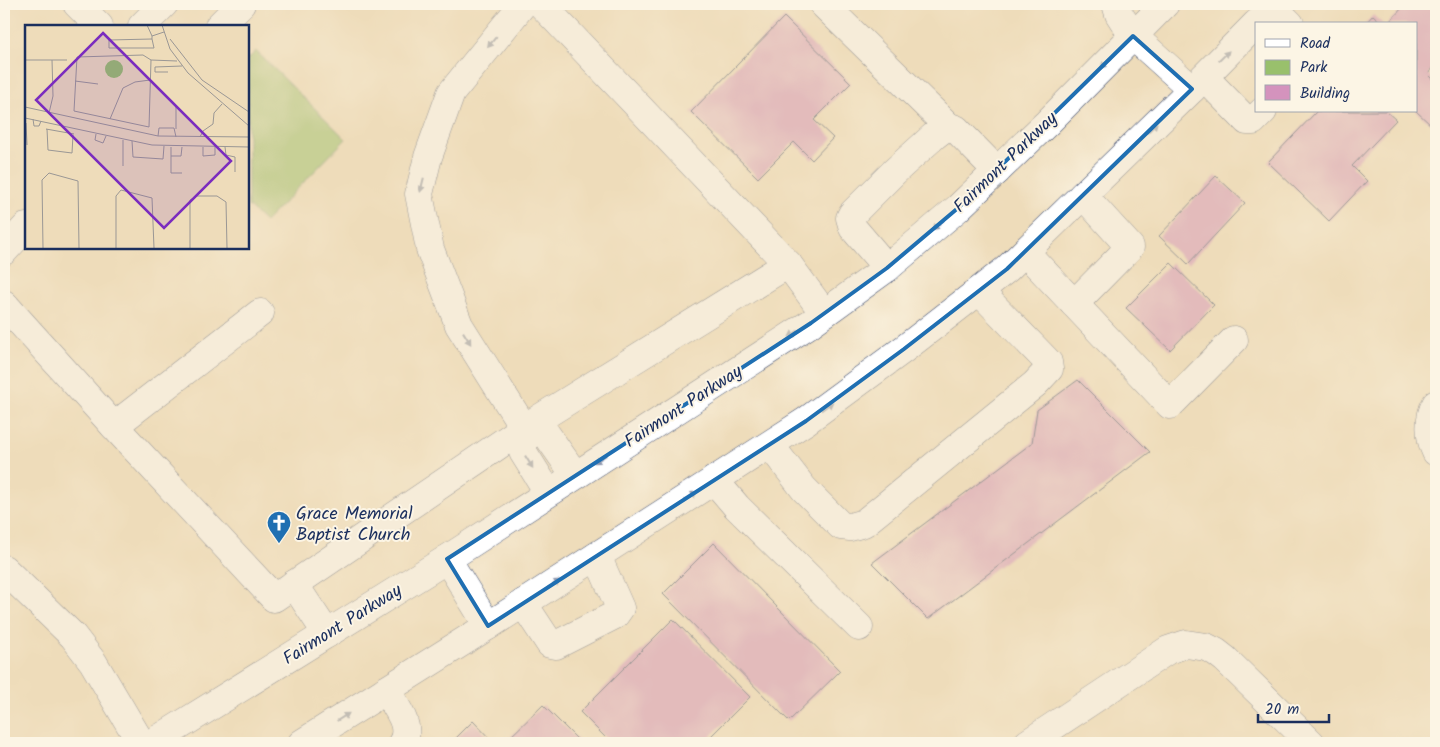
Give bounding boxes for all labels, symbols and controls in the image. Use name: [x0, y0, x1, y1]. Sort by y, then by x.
legend: [1255, 22, 1418, 112]
inset map: [25, 25, 249, 249]
text: Road: [1300, 32, 1331, 56]
one-way arrow: [487, 35, 498, 48]
one-way arrow: [1218, 51, 1230, 63]
text: Park: [1300, 56, 1328, 80]
one-way arrow: [1100, 57, 1112, 69]
text: Building: [1300, 82, 1350, 106]
street label: Fairmont Parkway: [947, 105, 1065, 221]
one-way arrow: [1146, 122, 1158, 134]
one-way arrow: [418, 177, 426, 192]
one-way arrow: [932, 219, 945, 230]
one-way arrow: [788, 328, 802, 338]
one-way arrow: [463, 332, 472, 345]
street label: Fairmont Parkway: [619, 358, 749, 456]
one-way arrow: [820, 401, 833, 412]
one-way arrow: [525, 455, 534, 468]
one-way arrow: [593, 455, 606, 464]
one-way arrow: [684, 491, 698, 500]
place label: Grace Memorial Baptist Church: [296, 500, 413, 550]
church icon: Grace Memorial Baptist Church: [266, 510, 292, 544]
street label: Fairmont Parkway: [277, 577, 409, 674]
one-way arrow: [548, 579, 561, 588]
scale bar: [1258, 692, 1329, 724]
text: 20 m: [1265, 698, 1299, 722]
one-way arrow: [336, 713, 350, 722]

